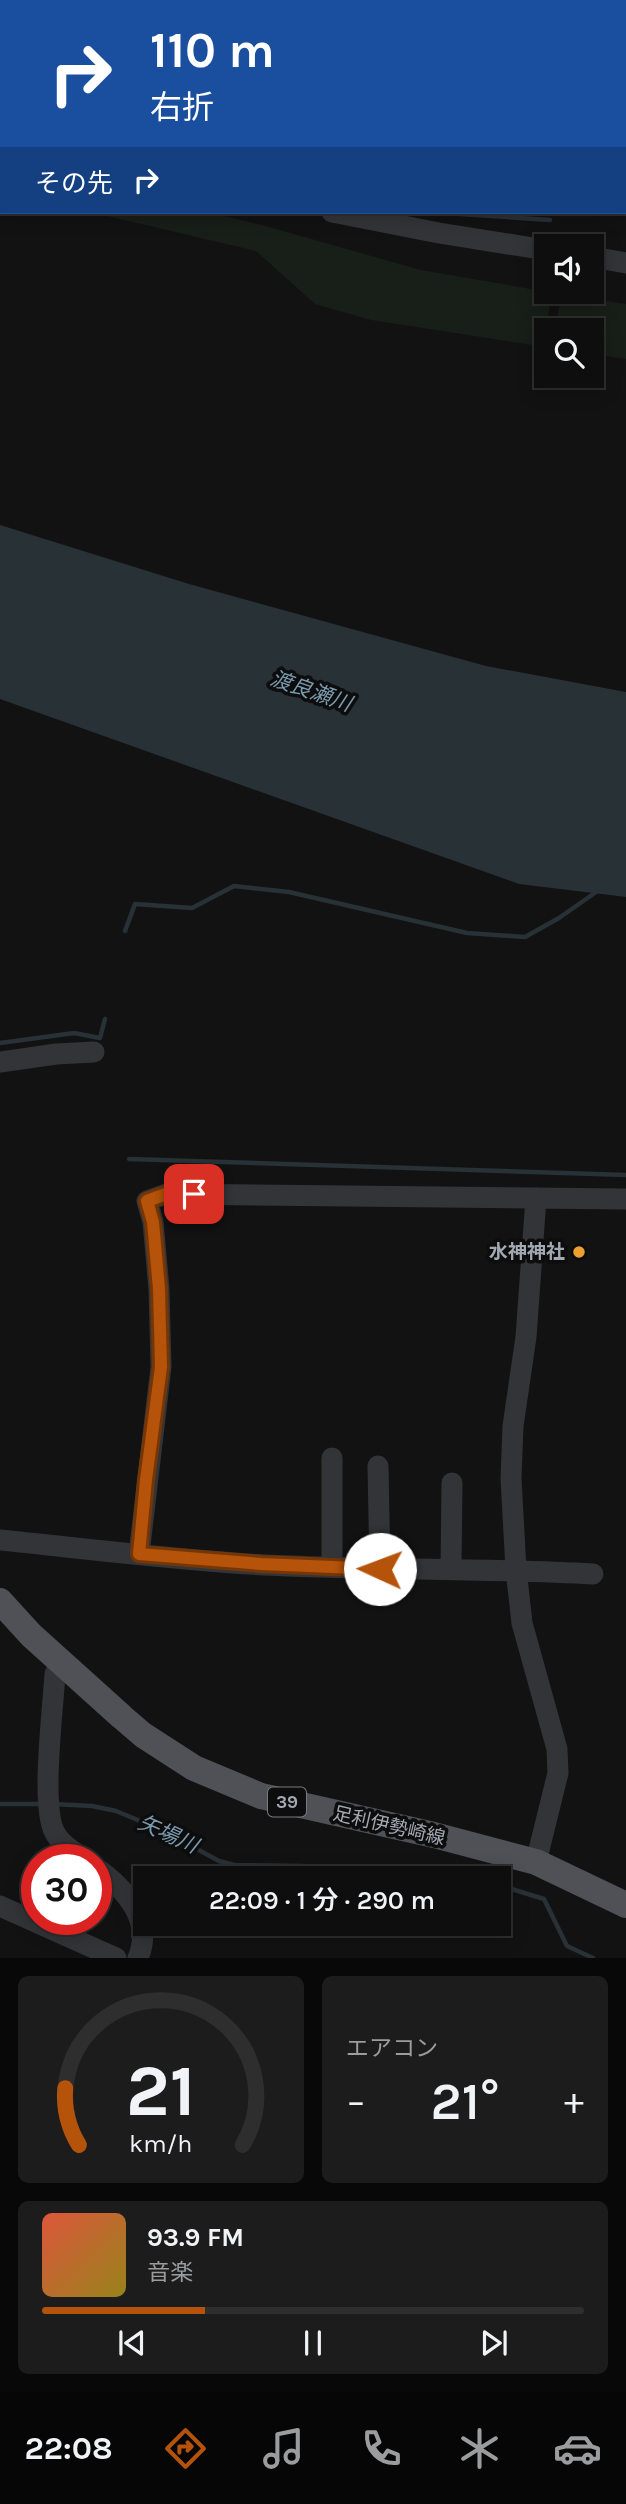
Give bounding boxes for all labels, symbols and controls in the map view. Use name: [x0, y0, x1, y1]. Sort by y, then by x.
text: 110 m: [150, 22, 275, 79]
icon: right: [35, 28, 126, 119]
text: 右折: [150, 89, 214, 126]
icon: right: [127, 161, 165, 199]
text: その先: [35, 168, 113, 199]
map controls: [534, 234, 604, 388]
button: sound: [534, 234, 604, 304]
button: search: [534, 318, 604, 388]
water label: 渡良瀬川: [267, 666, 357, 717]
pin: [164, 1164, 224, 1224]
icon: arrive: [175, 1175, 213, 1213]
place label: 水神神社: [489, 1241, 565, 1263]
marker: 水神神社: [571, 1244, 587, 1260]
position arrow: [343, 1532, 417, 1606]
road number: 39: [268, 1788, 306, 1816]
street label: 足利伊勢崎線: [331, 1802, 447, 1850]
water label: 矢場川: [134, 1810, 203, 1859]
speed limit sign: 30: [21, 1844, 112, 1935]
text: 22:09 · 1 分 · 290 m: [209, 1885, 435, 1916]
text: エアコン: [346, 2035, 438, 2062]
text: 21: [126, 2049, 196, 2134]
text: 21°: [431, 2071, 499, 2132]
text: −: [346, 2079, 366, 2124]
text: +: [564, 2079, 584, 2124]
text: km/h: [129, 2129, 193, 2158]
text: 93.9 FM: [147, 2222, 244, 2253]
text: 音楽: [147, 2259, 193, 2286]
icon: previous: [113, 2324, 151, 2362]
icon: pause: [294, 2324, 332, 2362]
icon: next: [475, 2324, 513, 2362]
icon: directions: [161, 2424, 210, 2473]
icon: music: [259, 2424, 308, 2473]
icon: phone: [357, 2424, 406, 2473]
icon: climate: [455, 2424, 504, 2473]
icon: car: [553, 2424, 602, 2473]
text: 22:08: [24, 2430, 113, 2467]

